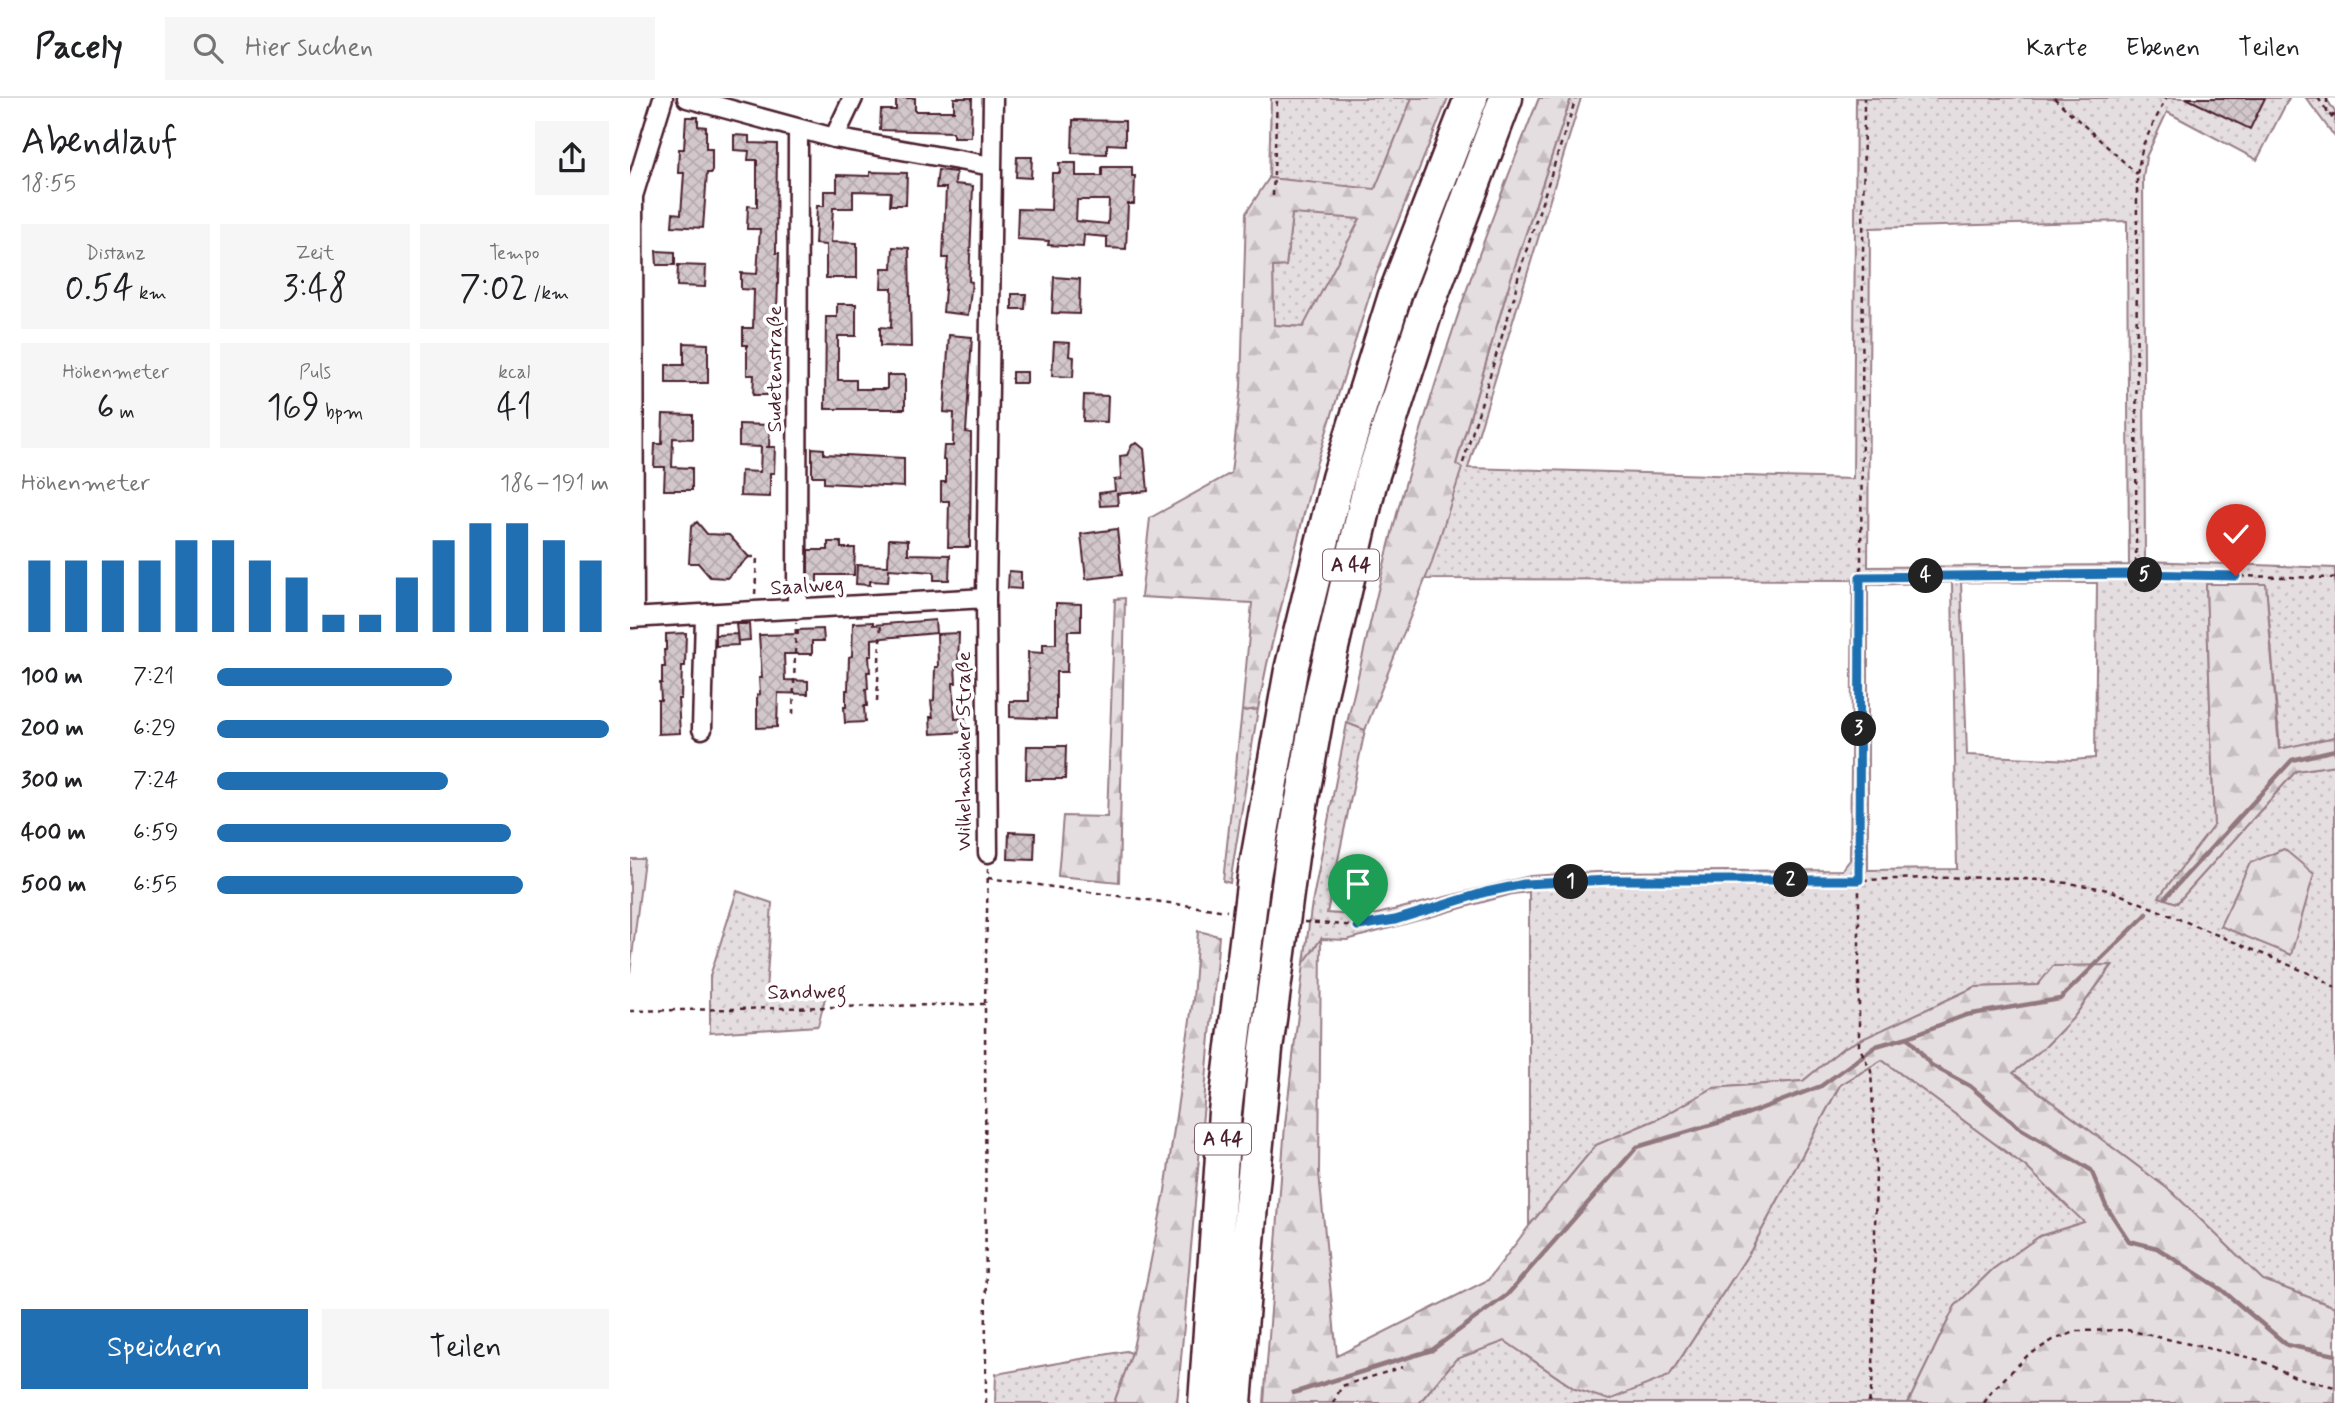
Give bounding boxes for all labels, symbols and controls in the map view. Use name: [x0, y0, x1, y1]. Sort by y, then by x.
search box: [165, 17, 655, 80]
text: Pacely: [35, 26, 123, 70]
icon: search: [189, 29, 227, 67]
text: Hier suchen: [245, 31, 373, 65]
text: Karte: [2026, 33, 2088, 64]
text: Ebenen: [2126, 33, 2200, 64]
text: Teilen: [2238, 33, 2300, 64]
text: Abendlauf: [21, 118, 178, 167]
button: share: [535, 121, 609, 195]
text: 18:55: [21, 169, 76, 199]
text: Distanz: [86, 241, 146, 266]
text: Zeit: [296, 241, 334, 266]
text: Tempo: [489, 241, 539, 266]
text: 0.54: [65, 266, 134, 312]
text: 3:48: [283, 266, 347, 312]
text: 7:02: [459, 266, 528, 312]
text: km: [134, 281, 167, 306]
text: /km: [528, 281, 569, 306]
street label: Sudetenstraße: [761, 305, 789, 433]
text: Höhenmeter: [62, 360, 169, 385]
text: Puls: [299, 360, 331, 385]
text: kcal: [498, 360, 530, 385]
text: 6: [97, 385, 114, 431]
text: 169: [267, 385, 320, 431]
text: 41: [497, 385, 532, 431]
text: m: [114, 400, 135, 425]
text: bpm: [320, 400, 363, 425]
text: Höhenmeter: [21, 469, 150, 499]
text: 186–191 m: [500, 469, 609, 499]
pin: [2206, 504, 2266, 576]
icon: check: [2217, 515, 2255, 553]
road number: A 44: [1323, 550, 1379, 580]
pin: 5: [2128, 558, 2162, 592]
pin: 4: [1908, 559, 1944, 594]
text: 5: [2139, 562, 2150, 587]
text: 4: [1920, 563, 1931, 588]
street label: Saalweg: [769, 569, 845, 603]
street label: Wilhelmshöher Straße: [950, 651, 978, 851]
text: 100 m: [21, 662, 83, 692]
text: 7:21: [133, 662, 174, 692]
pin: 3: [1842, 712, 1876, 746]
text: 200 m: [21, 714, 84, 744]
text: 6:29: [133, 714, 176, 744]
text: 3: [1854, 716, 1863, 741]
text: 300 m: [21, 766, 83, 796]
text: 7:24: [133, 766, 178, 796]
text: 400 m: [21, 818, 86, 848]
text: 6:59: [133, 818, 178, 848]
pin: [1328, 854, 1388, 926]
pin: 2: [1774, 862, 1808, 898]
pin: 1: [1553, 864, 1588, 900]
icon: arrive: [1339, 865, 1377, 903]
text: 2: [1786, 867, 1795, 892]
text: 1: [1566, 869, 1575, 894]
text: 500 m: [21, 870, 86, 900]
text: 6:55: [133, 870, 177, 900]
street label: Sandweg: [767, 977, 847, 1009]
road number: A 44: [1195, 1124, 1251, 1154]
button: Speichern: [21, 1309, 308, 1389]
button: Teilen: [322, 1309, 609, 1389]

